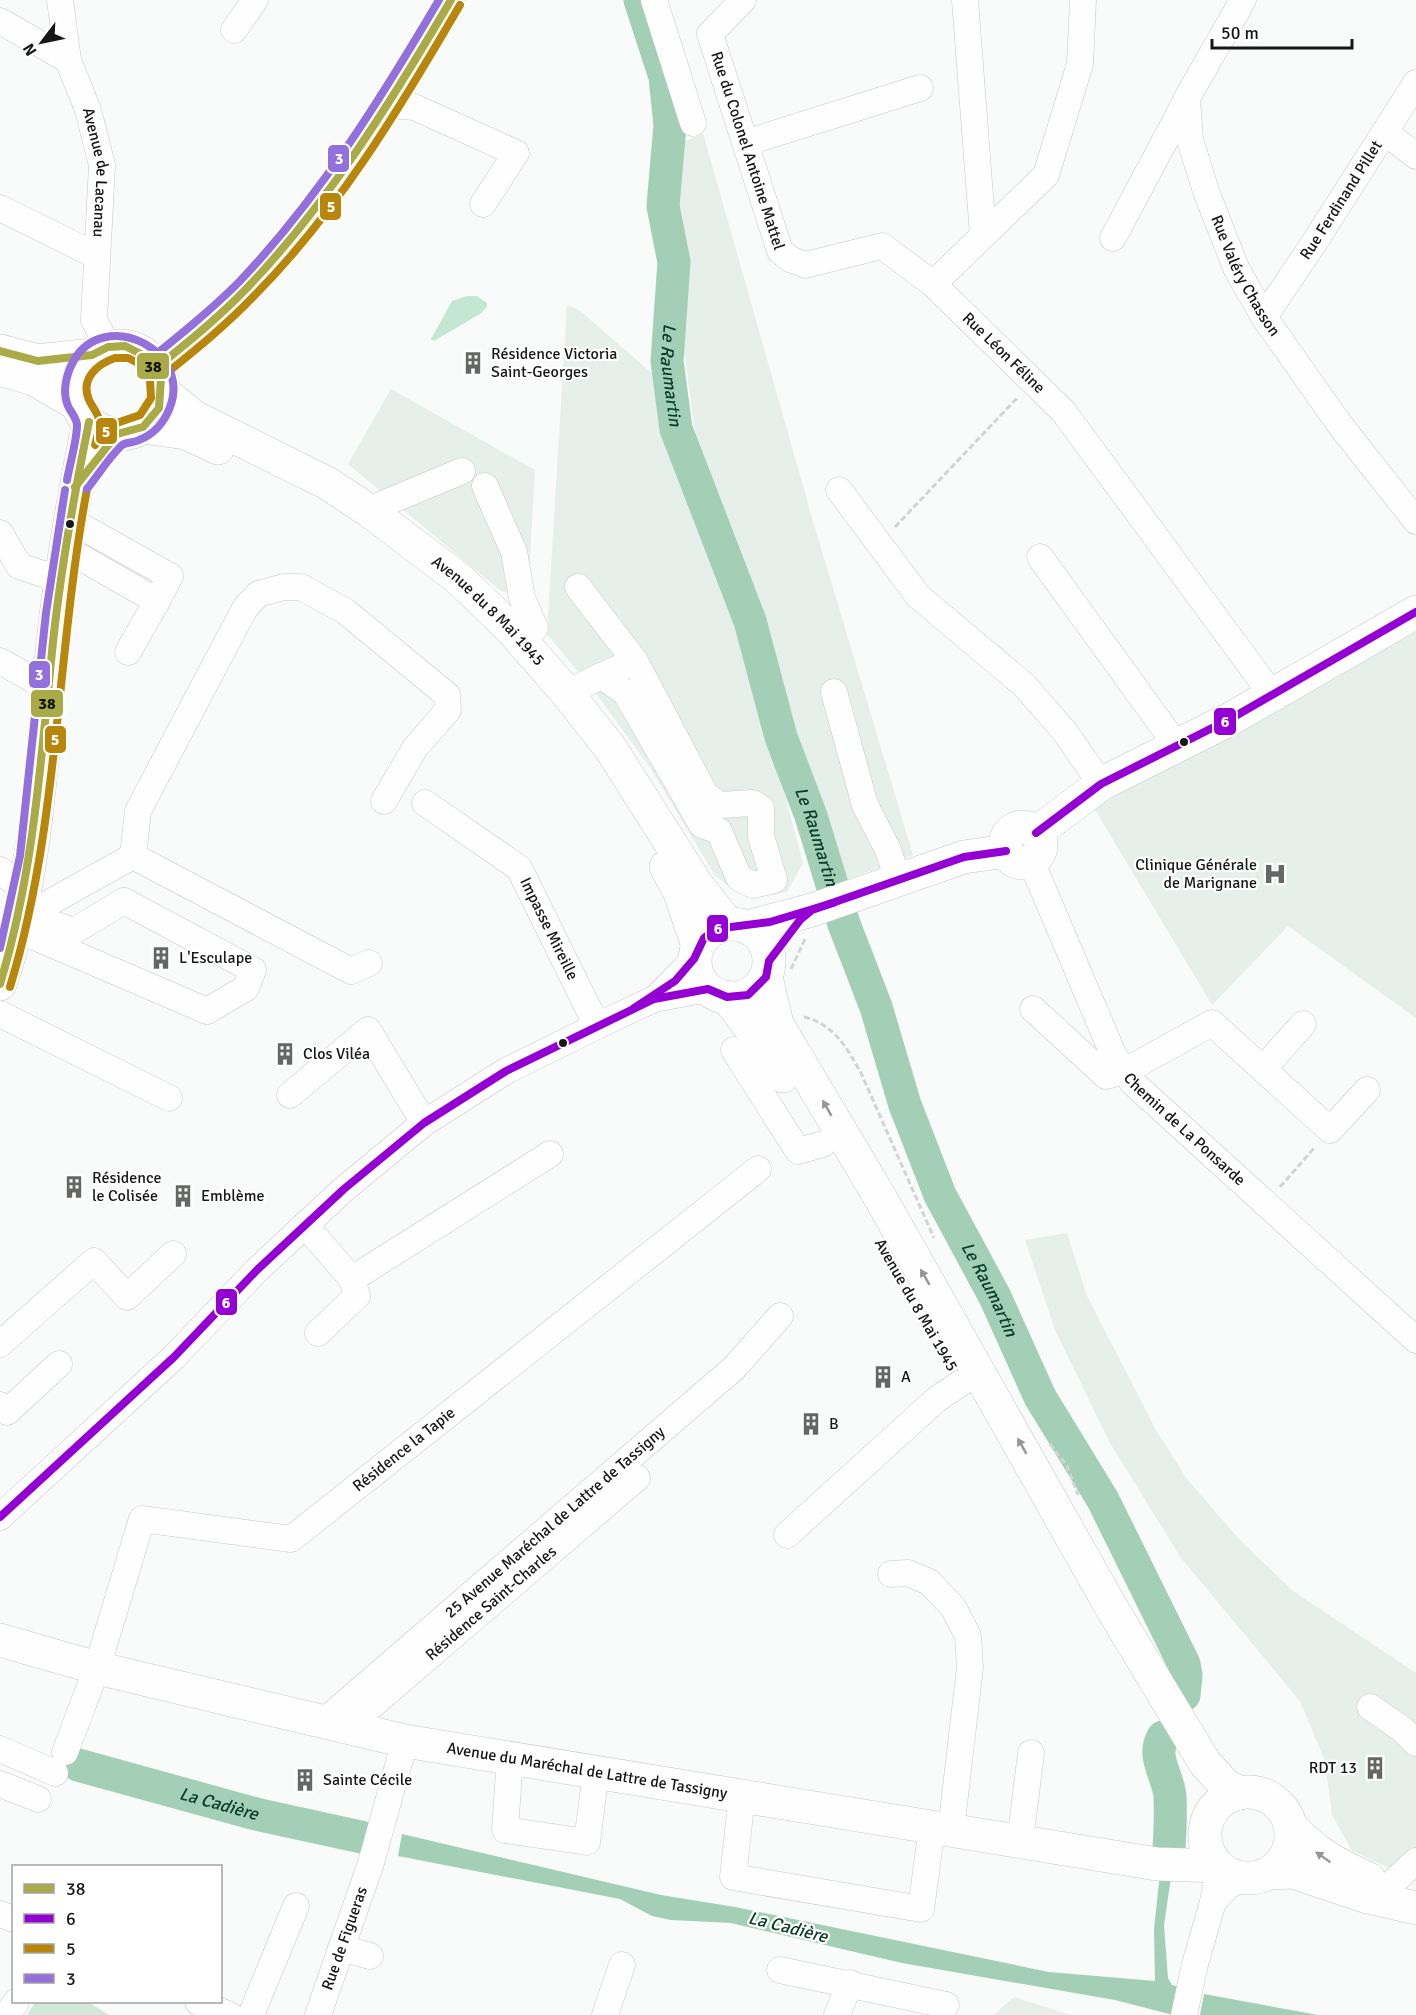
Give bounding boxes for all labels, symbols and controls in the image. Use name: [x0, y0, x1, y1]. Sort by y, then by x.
north arrow: [12, 12, 72, 72]
scale bar: [1212, 12, 1352, 50]
text: 50 m: [1221, 22, 1259, 44]
text: N: [19, 39, 42, 59]
street label: Rue du Colonel Antoine Mattel: [706, 49, 789, 253]
street label: Avenue de Lacanau: [78, 106, 113, 238]
street label: Rue Ferdinand Pillet: [1296, 136, 1387, 264]
line badge: 3: [327, 144, 350, 173]
text: 3: [335, 149, 343, 169]
line badge: 5: [319, 192, 342, 221]
text: 5: [327, 197, 335, 217]
street label: Rue Valéry Chasson: [1206, 212, 1284, 340]
street label: Rue Léon Féline: [958, 308, 1049, 398]
water label: Le Raumartin: [656, 323, 687, 429]
place label: Résidence Victoria Saint-Georges: [491, 344, 617, 382]
building icon: Résidence Victoria Saint-Georges: [460, 350, 486, 376]
line badge: 38: [136, 352, 170, 380]
text: 38: [144, 357, 162, 377]
line badge: 5: [95, 417, 118, 445]
text: 5: [102, 422, 110, 442]
unlabelled marker: [64, 518, 76, 530]
street label: Avenue du 8 Mai 1945: [428, 552, 549, 670]
line badge: 3: [28, 660, 51, 689]
text: 3: [35, 665, 43, 685]
line badge: 38: [30, 689, 64, 718]
text: 38: [38, 694, 56, 714]
line badge: 6: [1213, 707, 1237, 736]
text: 6: [1221, 712, 1230, 732]
line badge: 5: [44, 725, 67, 754]
text: 5: [51, 730, 59, 750]
unlabelled marker: [1178, 736, 1190, 748]
water label: Le Raumartin: [790, 784, 843, 890]
place label: Clinique Générale de Marignane: [1135, 855, 1257, 893]
hospital icon: Clinique Générale de Marignane: [1262, 861, 1288, 887]
street label: Impasse Mireille: [515, 874, 583, 983]
line badge: 6: [706, 914, 729, 943]
text: 6: [714, 919, 723, 939]
building icon: L'Esculape: [148, 945, 174, 971]
place label: L'Esculape: [179, 948, 252, 968]
unlabelled marker: [557, 1037, 569, 1049]
building icon: Clos Viléa: [272, 1041, 298, 1067]
place label: Clos Viléa: [303, 1044, 370, 1064]
street label: Chemin de La Ponsarde: [1119, 1069, 1250, 1190]
one-way arrow: [822, 1100, 833, 1116]
place label: Résidence le Colisée: [92, 1168, 161, 1206]
building icon: Résidence le Colisée: [61, 1174, 87, 1200]
building icon: Emblème: [170, 1183, 196, 1209]
place label: Emblème: [201, 1186, 265, 1206]
street label: Avenue du 8 Mai 1945: [870, 1235, 962, 1375]
water label: Le Raumartin: [956, 1238, 1023, 1341]
one-way arrow: [920, 1268, 930, 1285]
line badge: 6: [215, 1288, 238, 1316]
text: 6: [222, 1293, 231, 1313]
building icon: A: [870, 1364, 896, 1390]
place label: A: [901, 1367, 911, 1387]
street label: Résidence la Tapie: [349, 1403, 459, 1496]
building icon: B: [798, 1411, 824, 1437]
place label: B: [829, 1414, 839, 1434]
street label: 25 Avenue Maréchal de Lattre de Tassigny: [441, 1422, 669, 1623]
one-way arrow: [1016, 1438, 1027, 1454]
street label: Résidence Saint-Charles: [422, 1541, 561, 1665]
street label: Avenue du Maréchal de Lattre de Tassigny: [445, 1738, 729, 1804]
building icon: RDT 13: [1362, 1755, 1388, 1781]
place label: RDT 13: [1309, 1758, 1357, 1778]
building icon: Sainte Cécile: [292, 1767, 318, 1793]
place label: Sainte Cécile: [323, 1770, 412, 1790]
water label: La Cadière: [177, 1782, 262, 1825]
one-way arrow: [1316, 1851, 1332, 1863]
legend: [12, 1865, 222, 2003]
text: 38: [66, 1878, 85, 1900]
street label: Rue de Figueras: [317, 1884, 372, 1993]
water label: La Cadière: [746, 1907, 831, 1948]
text: 6: [66, 1908, 76, 1930]
text: 5: [66, 1938, 76, 1960]
text: 3: [66, 1968, 76, 1990]

